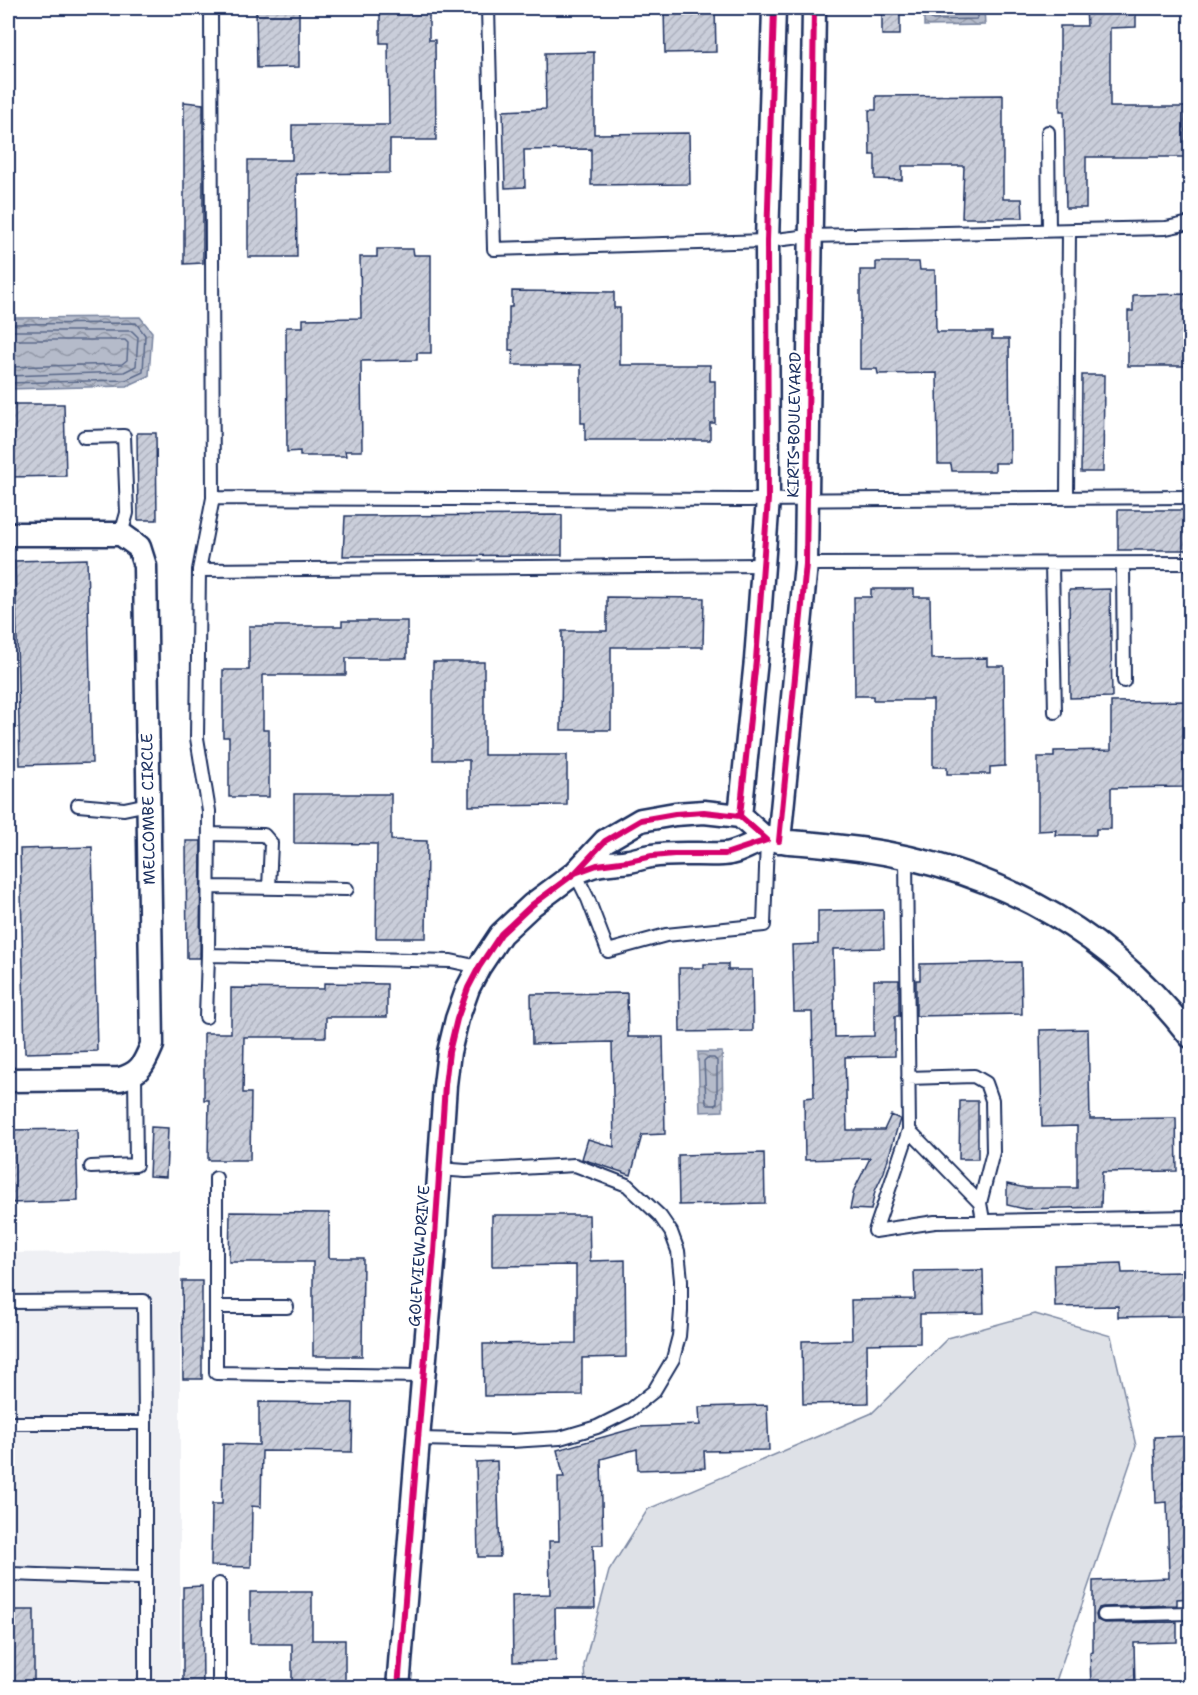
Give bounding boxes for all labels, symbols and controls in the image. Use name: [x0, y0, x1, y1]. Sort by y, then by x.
street label: KIRTS BOULEVARD: [782, 352, 806, 498]
street label: MELCOMBE CIRCLE: [136, 733, 160, 885]
street label: GOLFVIEW DRIVE: [404, 1184, 434, 1328]

